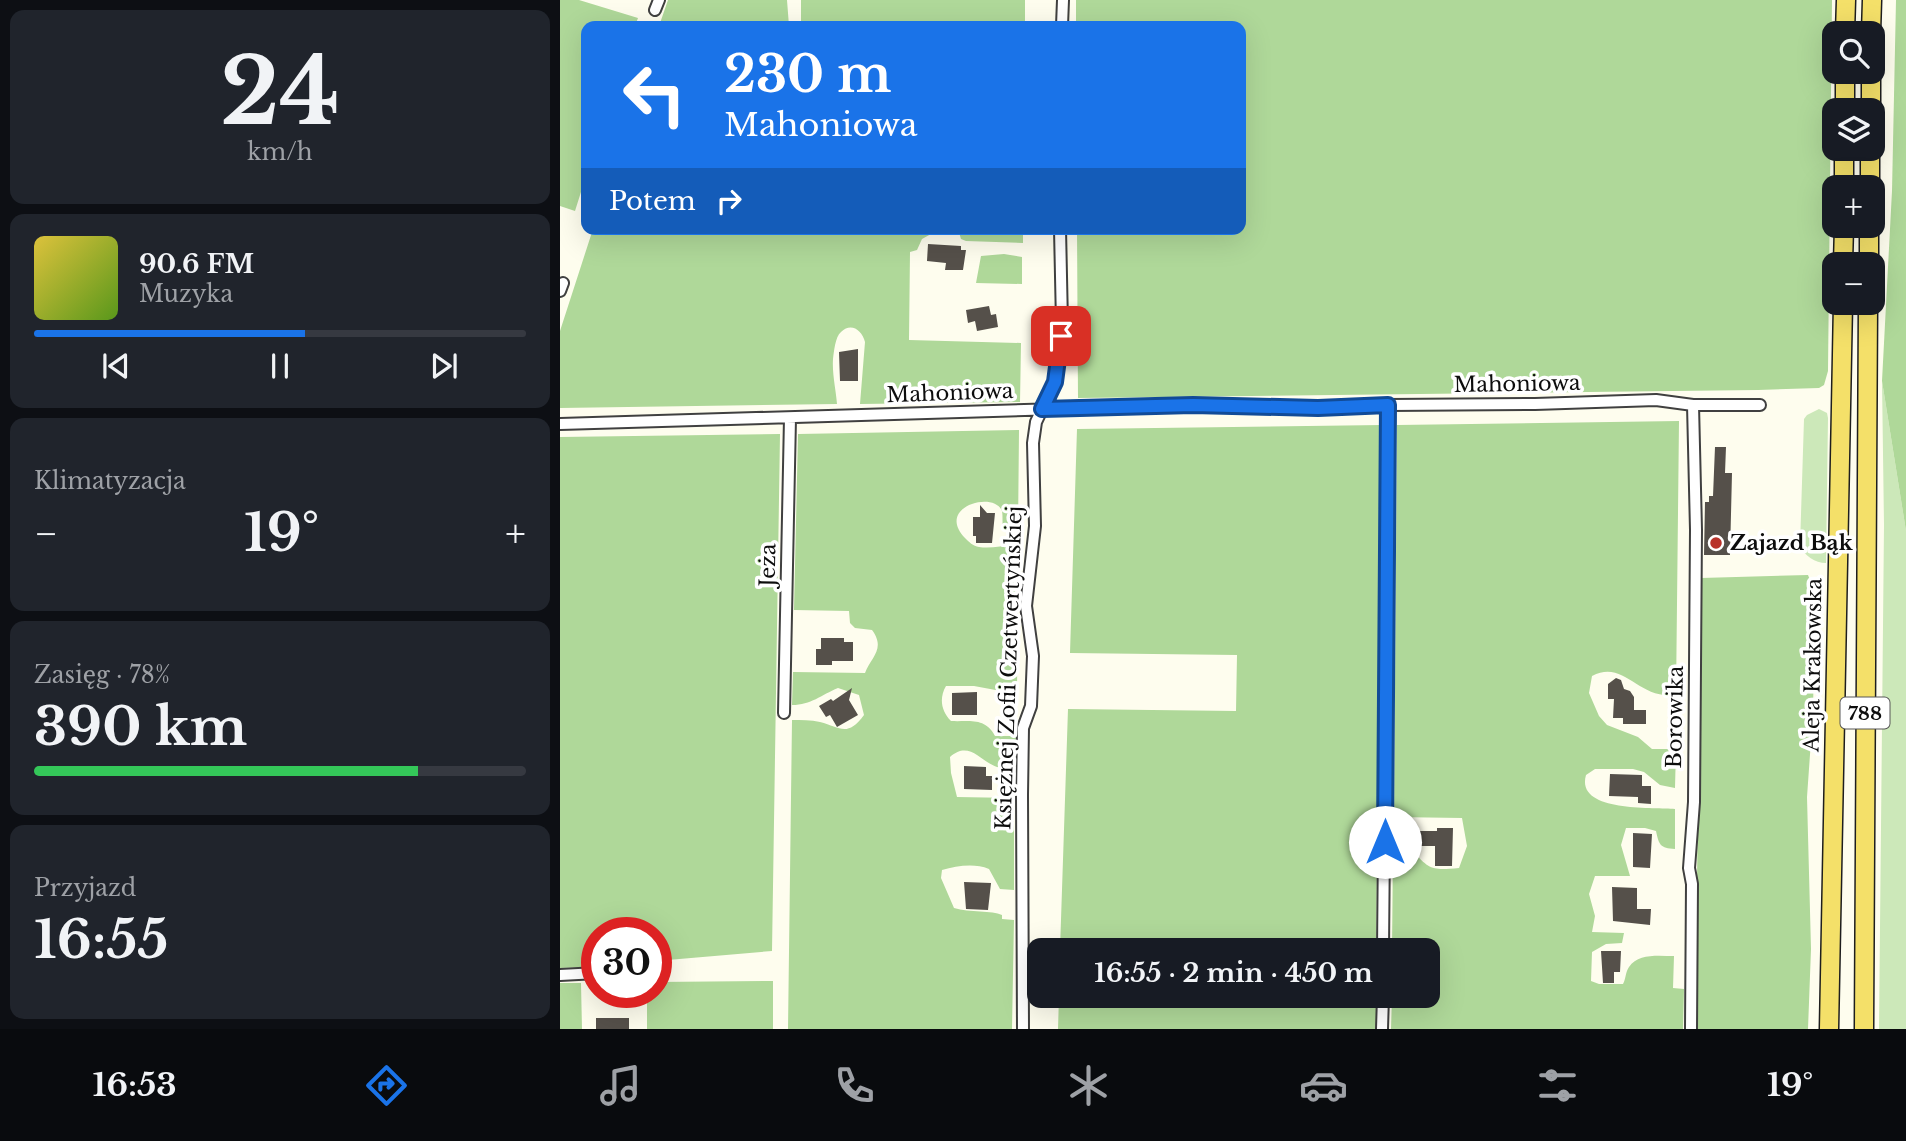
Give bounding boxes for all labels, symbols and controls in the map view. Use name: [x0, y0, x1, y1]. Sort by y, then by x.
map controls: [1822, 21, 1885, 315]
button: search: [1822, 21, 1885, 84]
text: 24: [220, 36, 340, 149]
text: 230 m: [724, 44, 891, 105]
icon: left: [609, 49, 700, 140]
button: layers: [1822, 98, 1885, 161]
text: Mahoniowa: [724, 105, 917, 145]
text: km/h: [247, 138, 313, 166]
button: +: [1822, 175, 1885, 238]
icon: right: [710, 182, 748, 220]
text: Potem: [609, 185, 696, 217]
text: 90.6 FM: [139, 248, 254, 280]
button: −: [1822, 252, 1885, 315]
text: Muzyka: [139, 280, 233, 308]
pin: [1031, 306, 1091, 366]
icon: arrive: [1042, 317, 1080, 355]
icon: previous: [97, 347, 135, 385]
icon: pause: [261, 347, 299, 385]
icon: next: [425, 347, 463, 385]
street label: Mahoniowa: [1453, 370, 1581, 398]
street label: Mahoniowa: [886, 378, 1014, 408]
text: Klimatyzacja: [34, 467, 186, 495]
text: 19°: [244, 501, 319, 565]
street label: Księżnej Zofii Czetwertyńskiej: [990, 505, 1028, 831]
text: −: [34, 510, 58, 557]
text: +: [505, 510, 526, 557]
place label: Zajazd Bąk: [1730, 530, 1854, 556]
marker: Zajazd Bąk: [1708, 535, 1724, 551]
street label: Jeża: [755, 543, 781, 590]
street label: Aleja Krakowska: [1798, 577, 1828, 753]
text: Zasięg · 78%: [34, 661, 170, 689]
street label: Borowika: [1661, 665, 1689, 769]
text: 390 km: [34, 695, 247, 759]
road number: 788: [1840, 698, 1890, 728]
position arrow: [1348, 805, 1422, 879]
text: Przyjazd: [34, 874, 136, 902]
text: 16:55: [34, 908, 168, 972]
speed limit sign: 30: [581, 917, 672, 1008]
text: 16:55 · 2 min · 450 m: [1094, 957, 1373, 989]
icon: directions: [362, 1061, 411, 1110]
icon: music: [596, 1061, 645, 1110]
icon: phone: [830, 1061, 879, 1110]
icon: climate: [1064, 1061, 1113, 1110]
icon: car: [1299, 1061, 1348, 1110]
icon: filters: [1533, 1061, 1582, 1110]
text: 16:53: [93, 1065, 177, 1105]
text: 19°: [1767, 1065, 1813, 1105]

